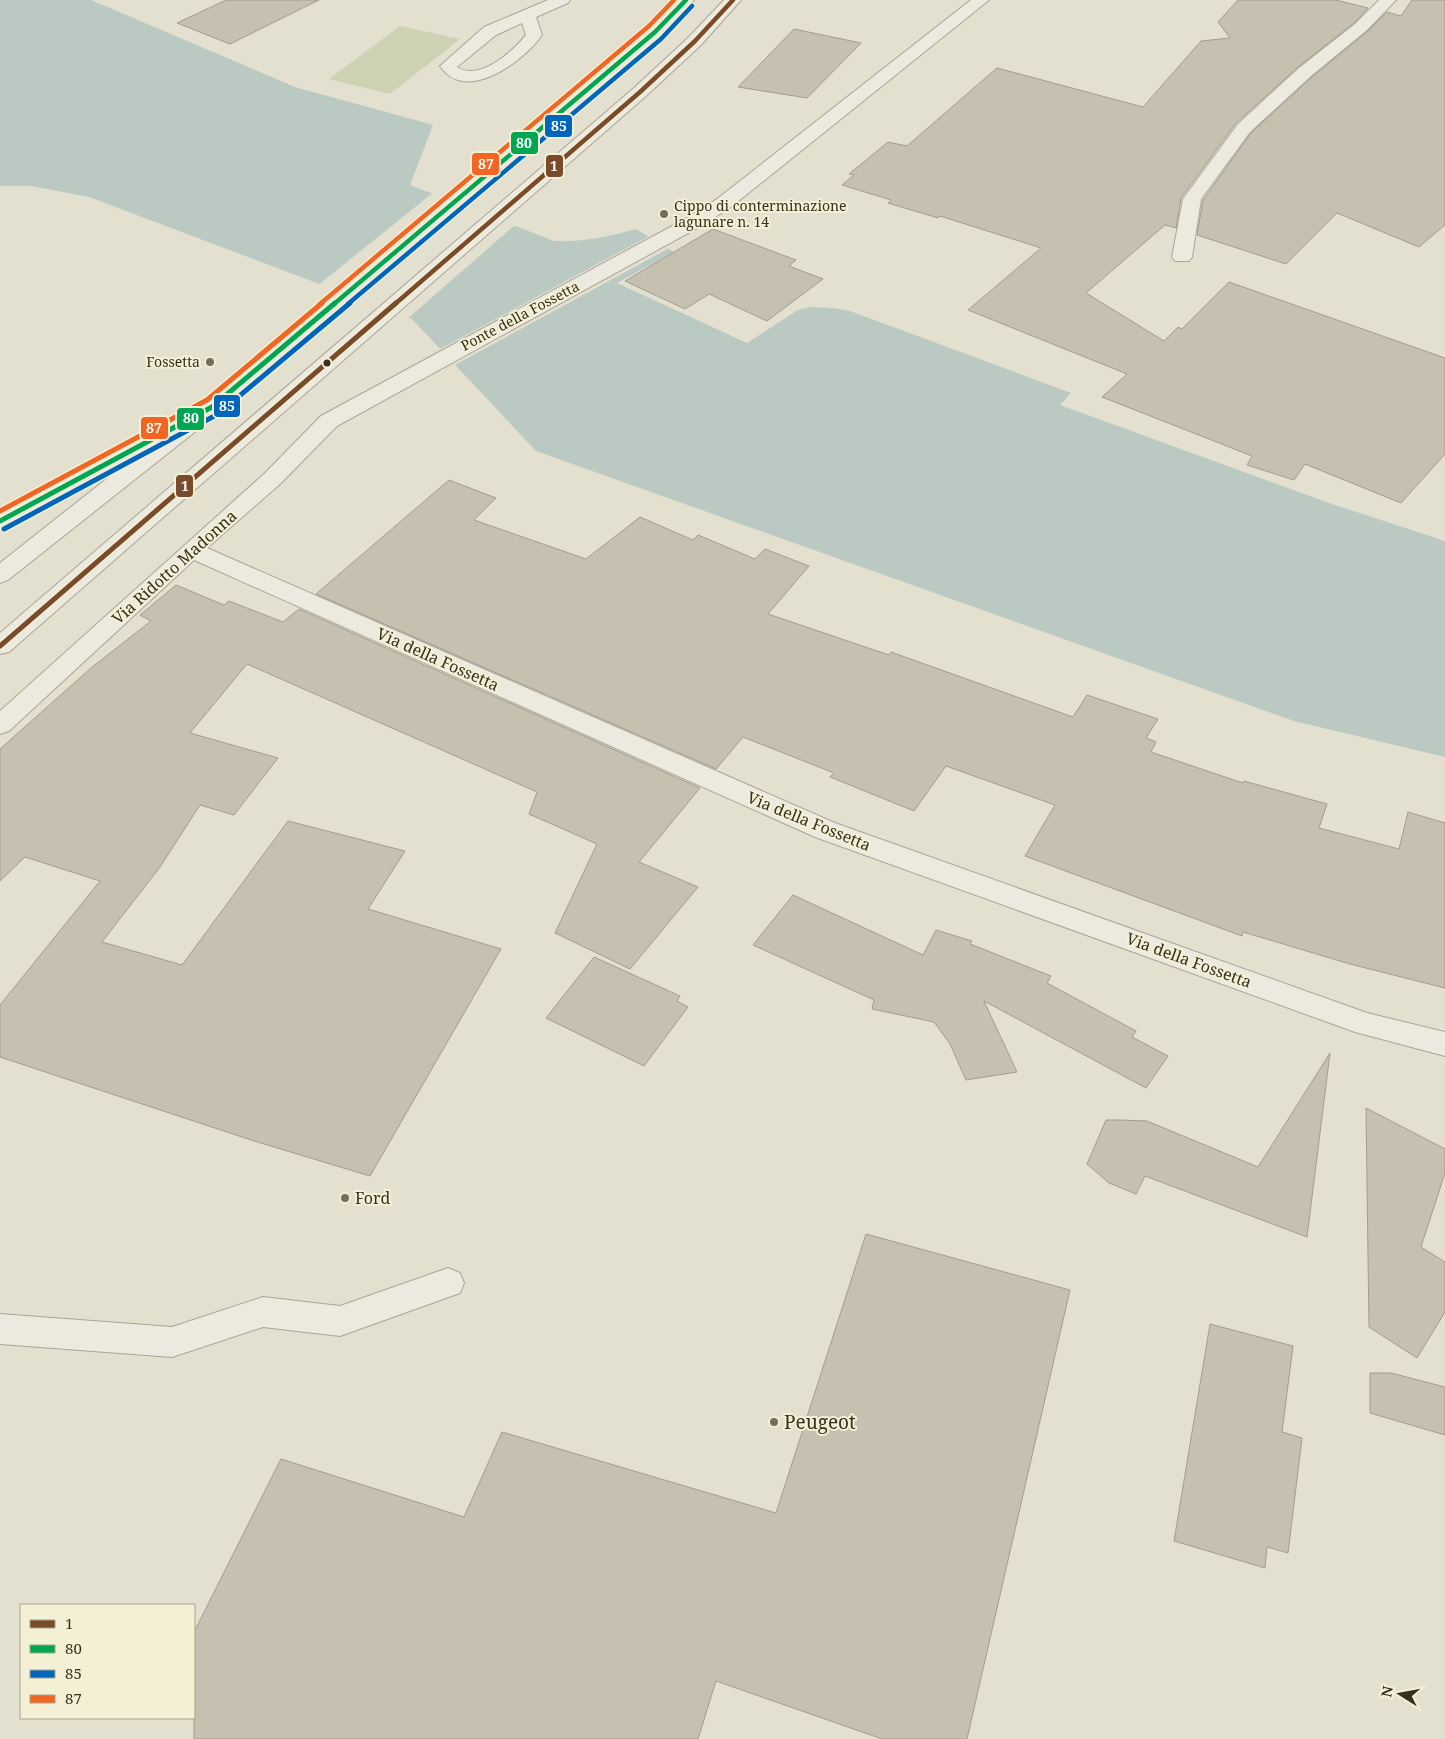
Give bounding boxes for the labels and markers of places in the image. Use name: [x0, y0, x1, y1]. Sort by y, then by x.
place label: Cippo di conterminazione lagunare n. 14: [674, 196, 847, 231]
marker: Cippo di conterminazione lagunare n. 14: [658, 208, 670, 220]
place label: Fossetta: [146, 352, 200, 371]
marker: Fossetta: [204, 356, 216, 368]
unlabelled marker: [322, 358, 332, 368]
place label: Ford: [355, 1187, 391, 1209]
marker: Ford: [339, 1192, 351, 1204]
place label: Peugeot: [784, 1409, 856, 1435]
marker: Peugeot: [768, 1416, 780, 1428]

